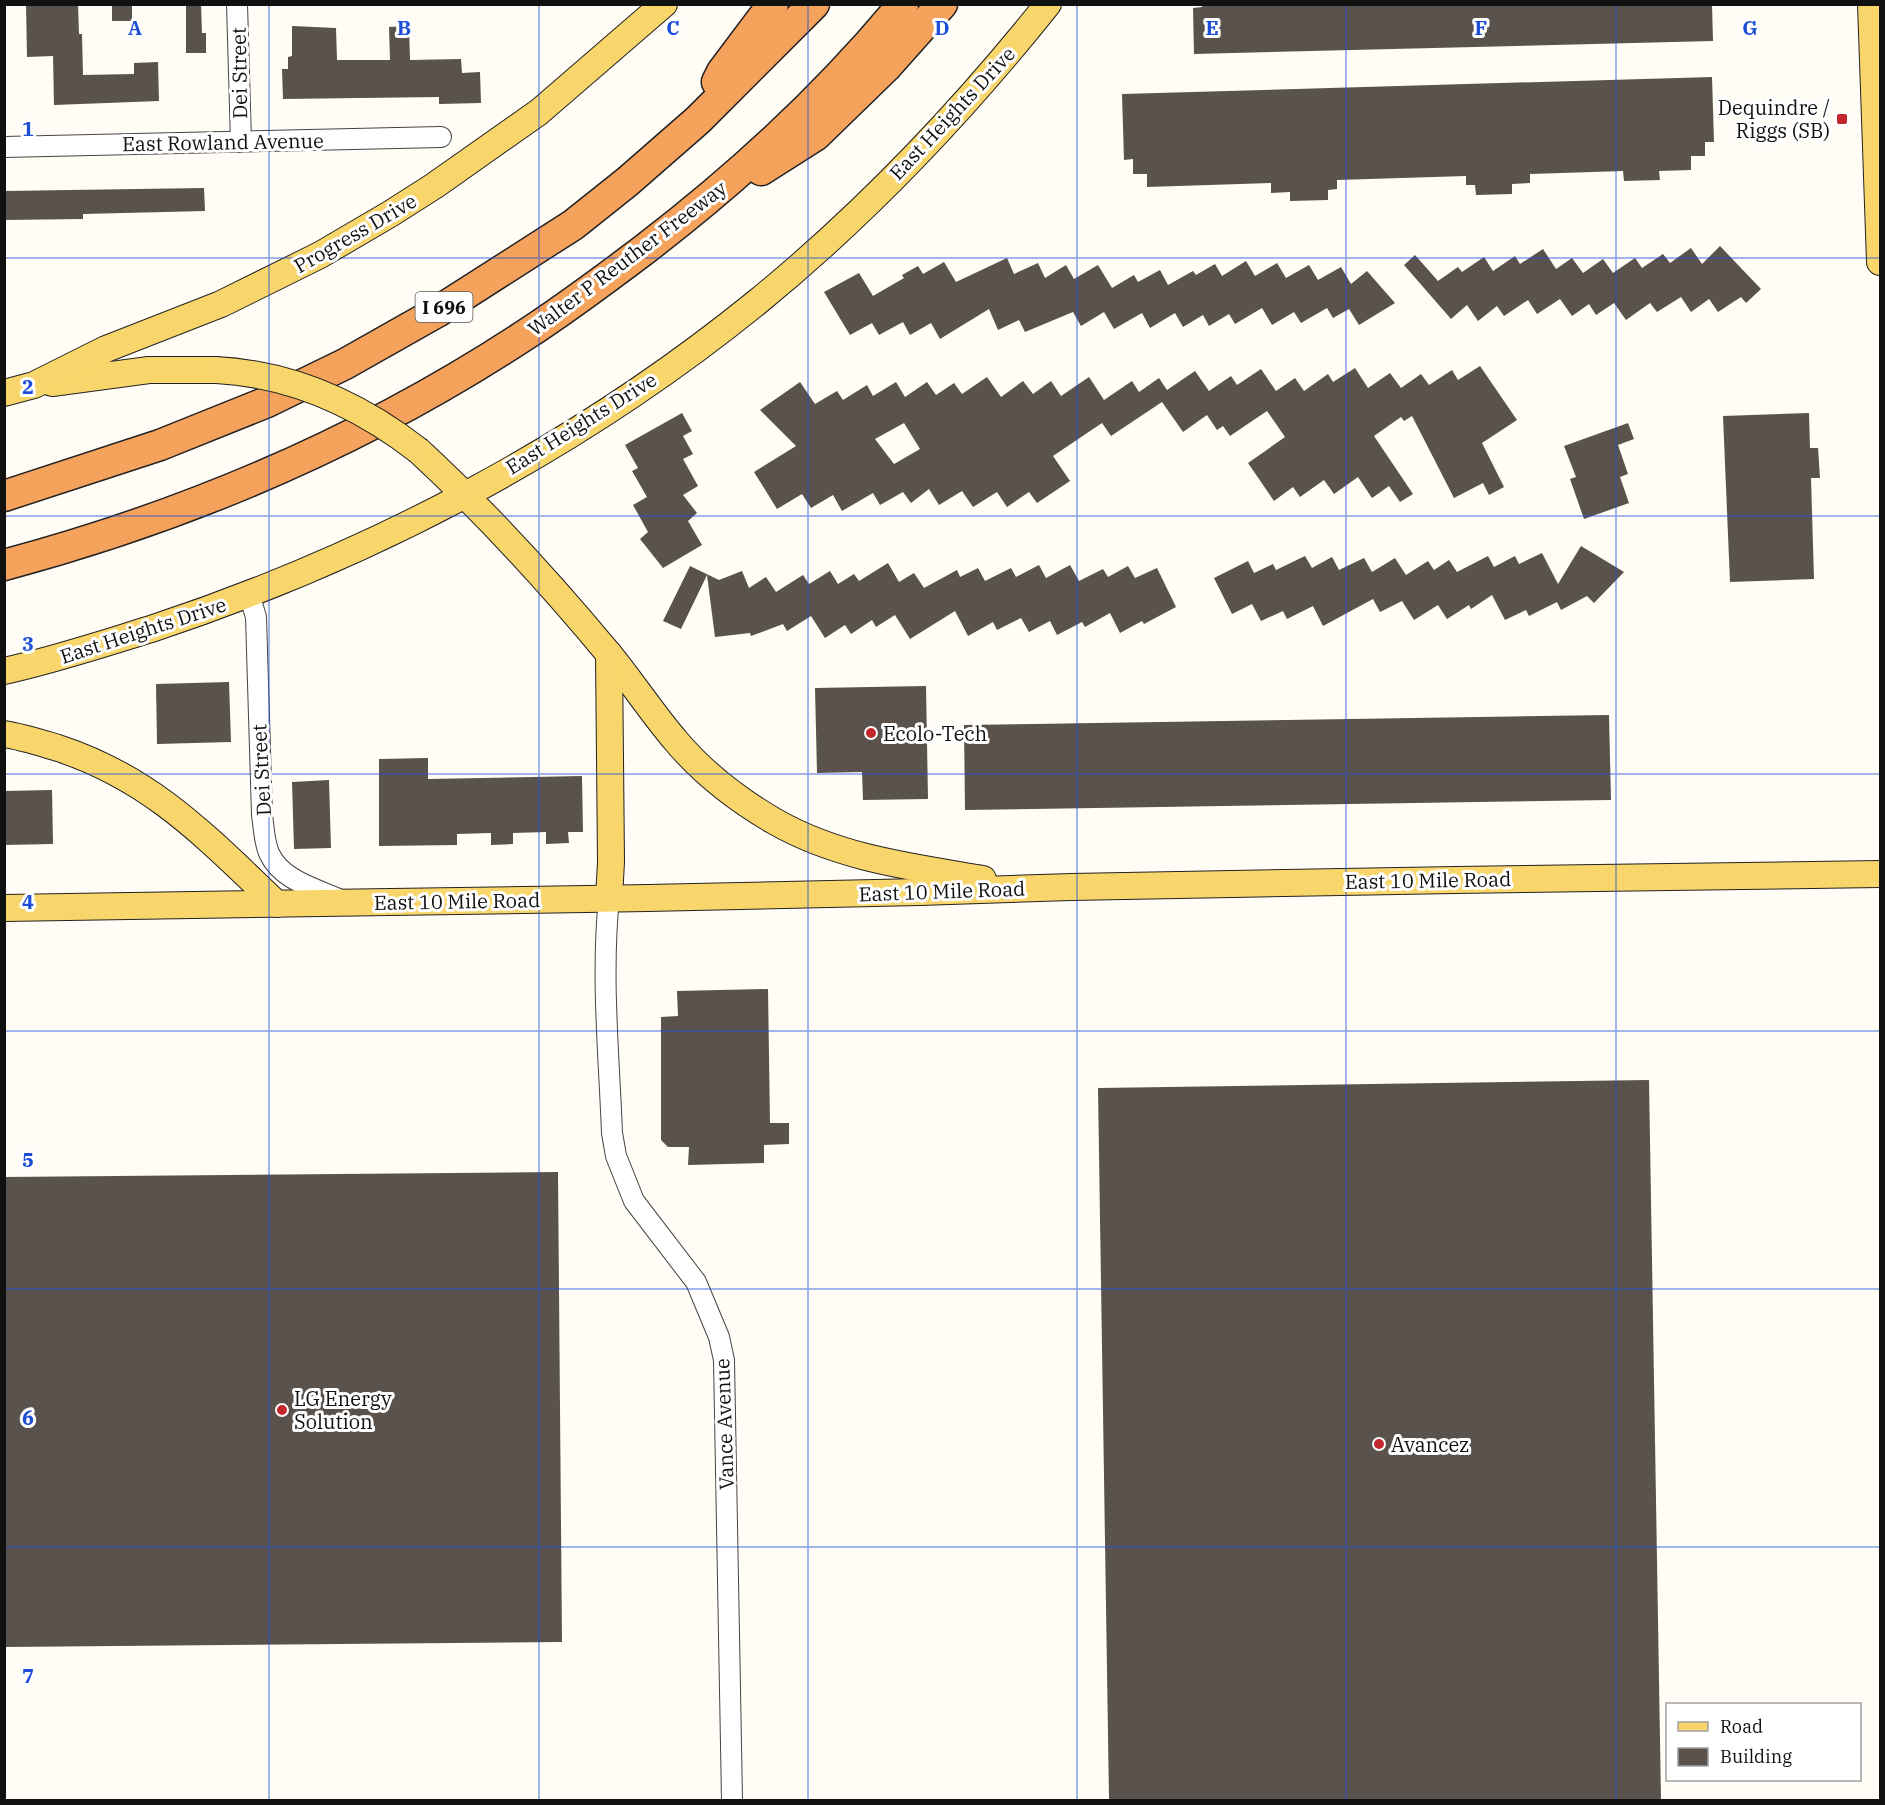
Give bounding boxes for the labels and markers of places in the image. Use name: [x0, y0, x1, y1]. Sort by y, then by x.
place label: Dequindre / Riggs (SB): [1718, 94, 1830, 144]
marker: Dequindre / Riggs (SB): [1835, 112, 1849, 126]
place label: Ecolo-Tech: [883, 720, 987, 747]
marker: Ecolo-Tech: [864, 726, 878, 740]
place label: LG Energy Solution: [294, 1385, 392, 1435]
marker: LG Energy Solution: [275, 1403, 289, 1417]
place label: Avancez: [1391, 1431, 1469, 1458]
marker: Avancez: [1372, 1437, 1386, 1451]

